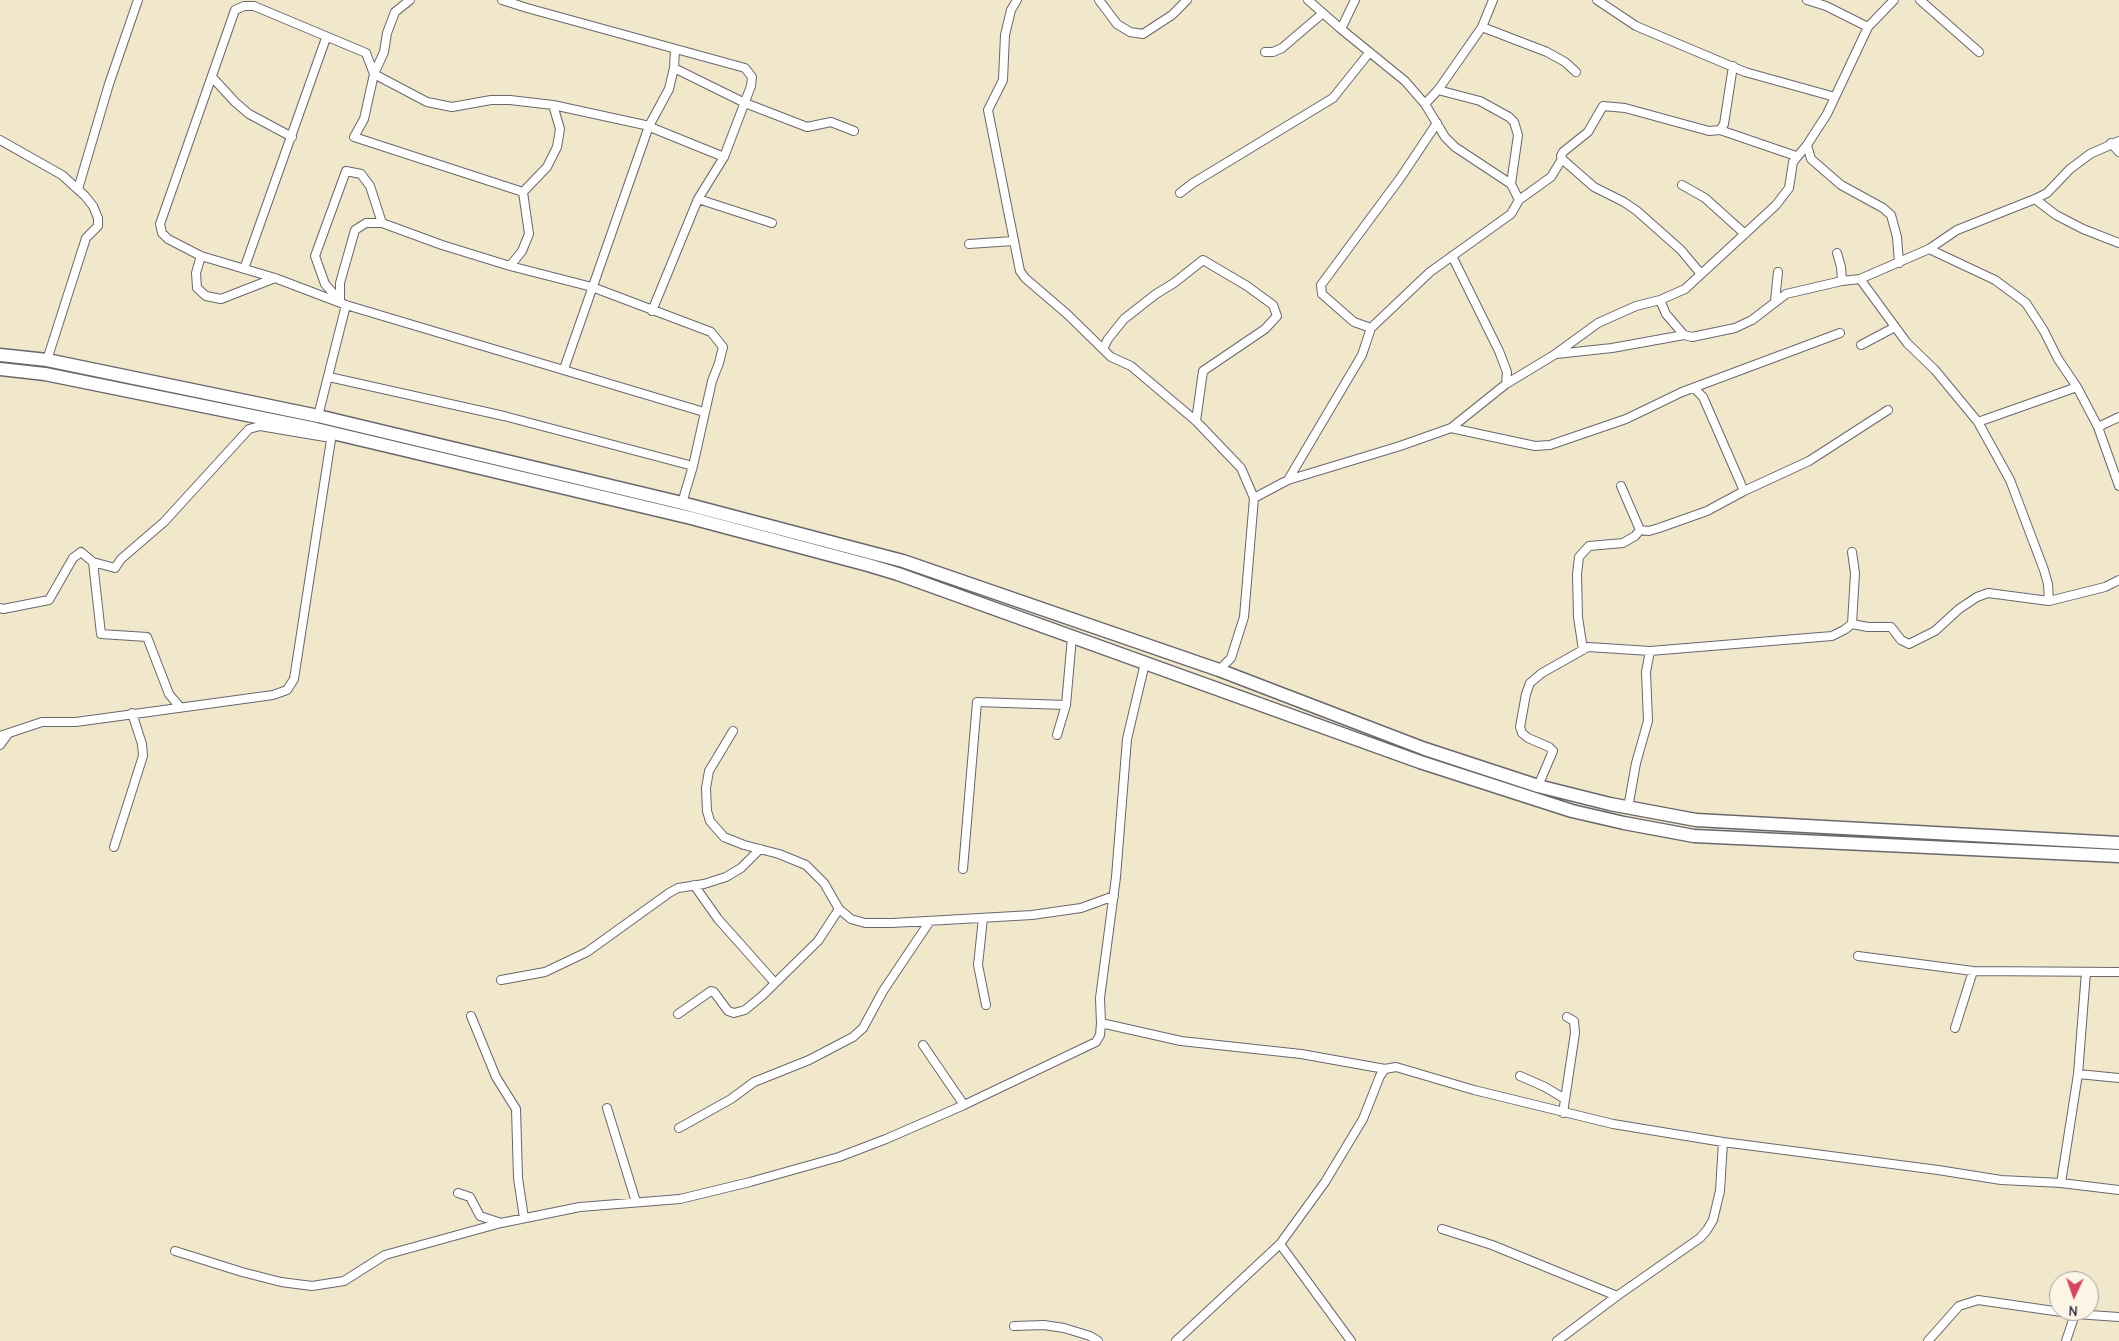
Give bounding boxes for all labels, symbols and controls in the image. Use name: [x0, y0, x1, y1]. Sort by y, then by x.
north arrow: [2049, 1271, 2099, 1321]
text: N: [2068, 1302, 2078, 1319]

